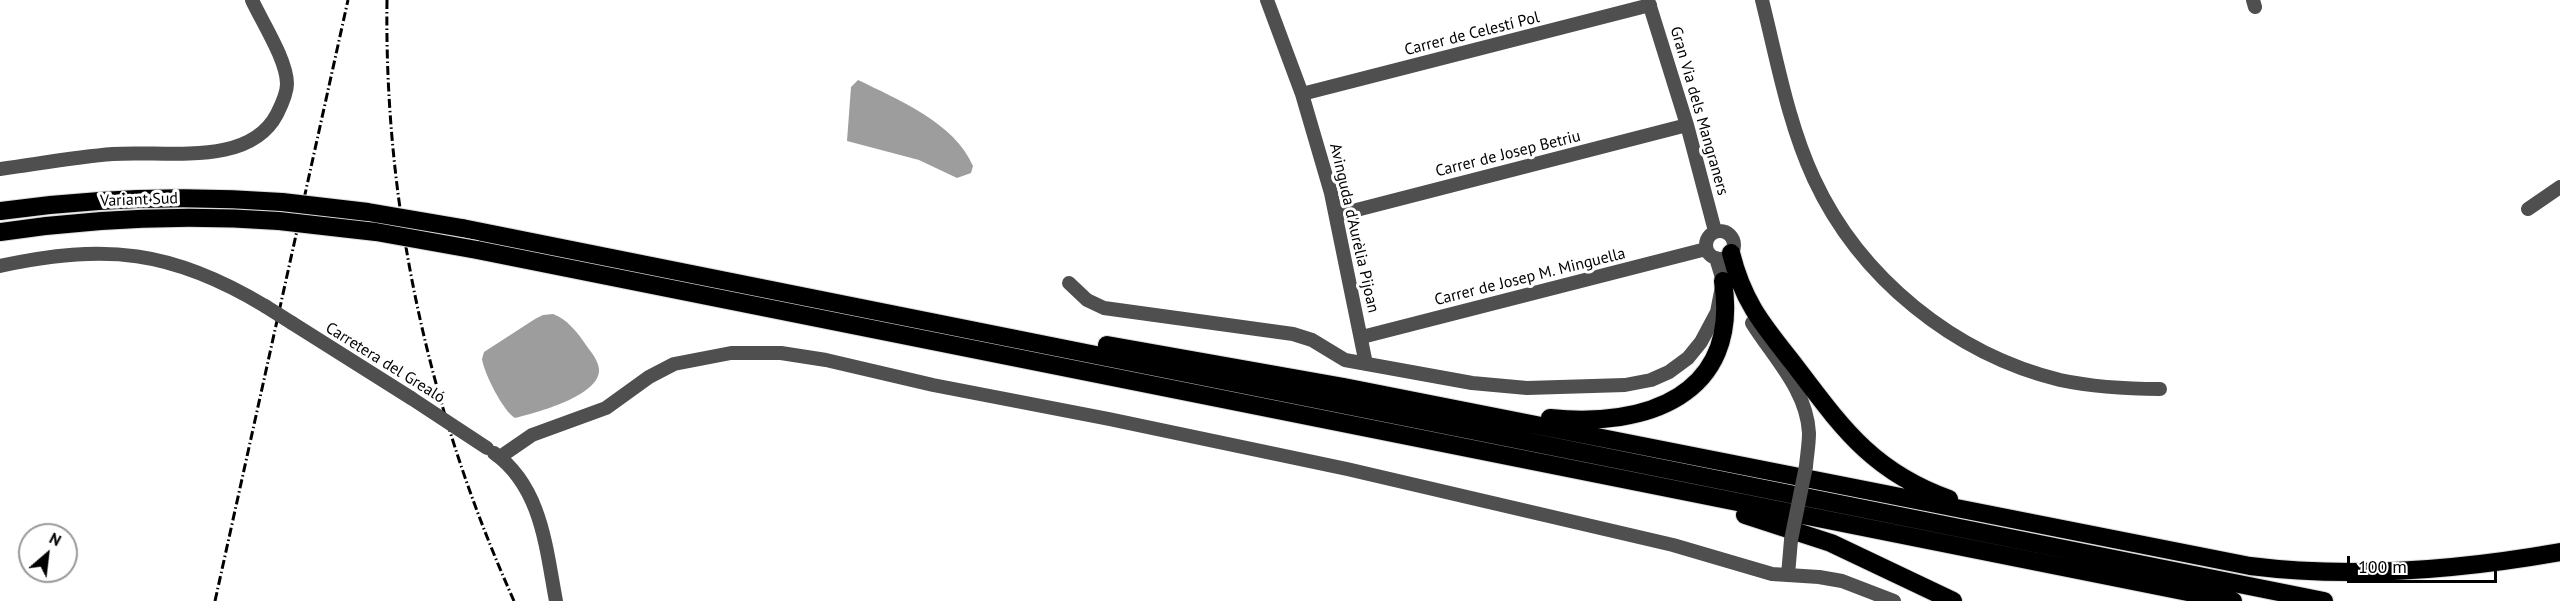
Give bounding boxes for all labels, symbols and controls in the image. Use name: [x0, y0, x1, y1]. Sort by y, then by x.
street label: Carrer de Celestí Pol: [1403, 8, 1541, 60]
street label: Gran Via dels Mangraners: [1666, 24, 1732, 198]
street label: Carrer de Josep Betriu: [1433, 127, 1583, 181]
street label: Avinguda d'Aurèlia Pijoan: [1325, 141, 1383, 315]
street label: Variant Sud: [100, 189, 178, 211]
street label: Carrer de Josep M. Minguella: [1432, 244, 1628, 310]
street label: Carretera del Grealó: [322, 319, 448, 407]
north arrow: [18, 523, 78, 583]
text: N: [46, 528, 65, 550]
scale bar: [2350, 544, 2500, 582]
text: 100 m: [2358, 555, 2407, 578]

